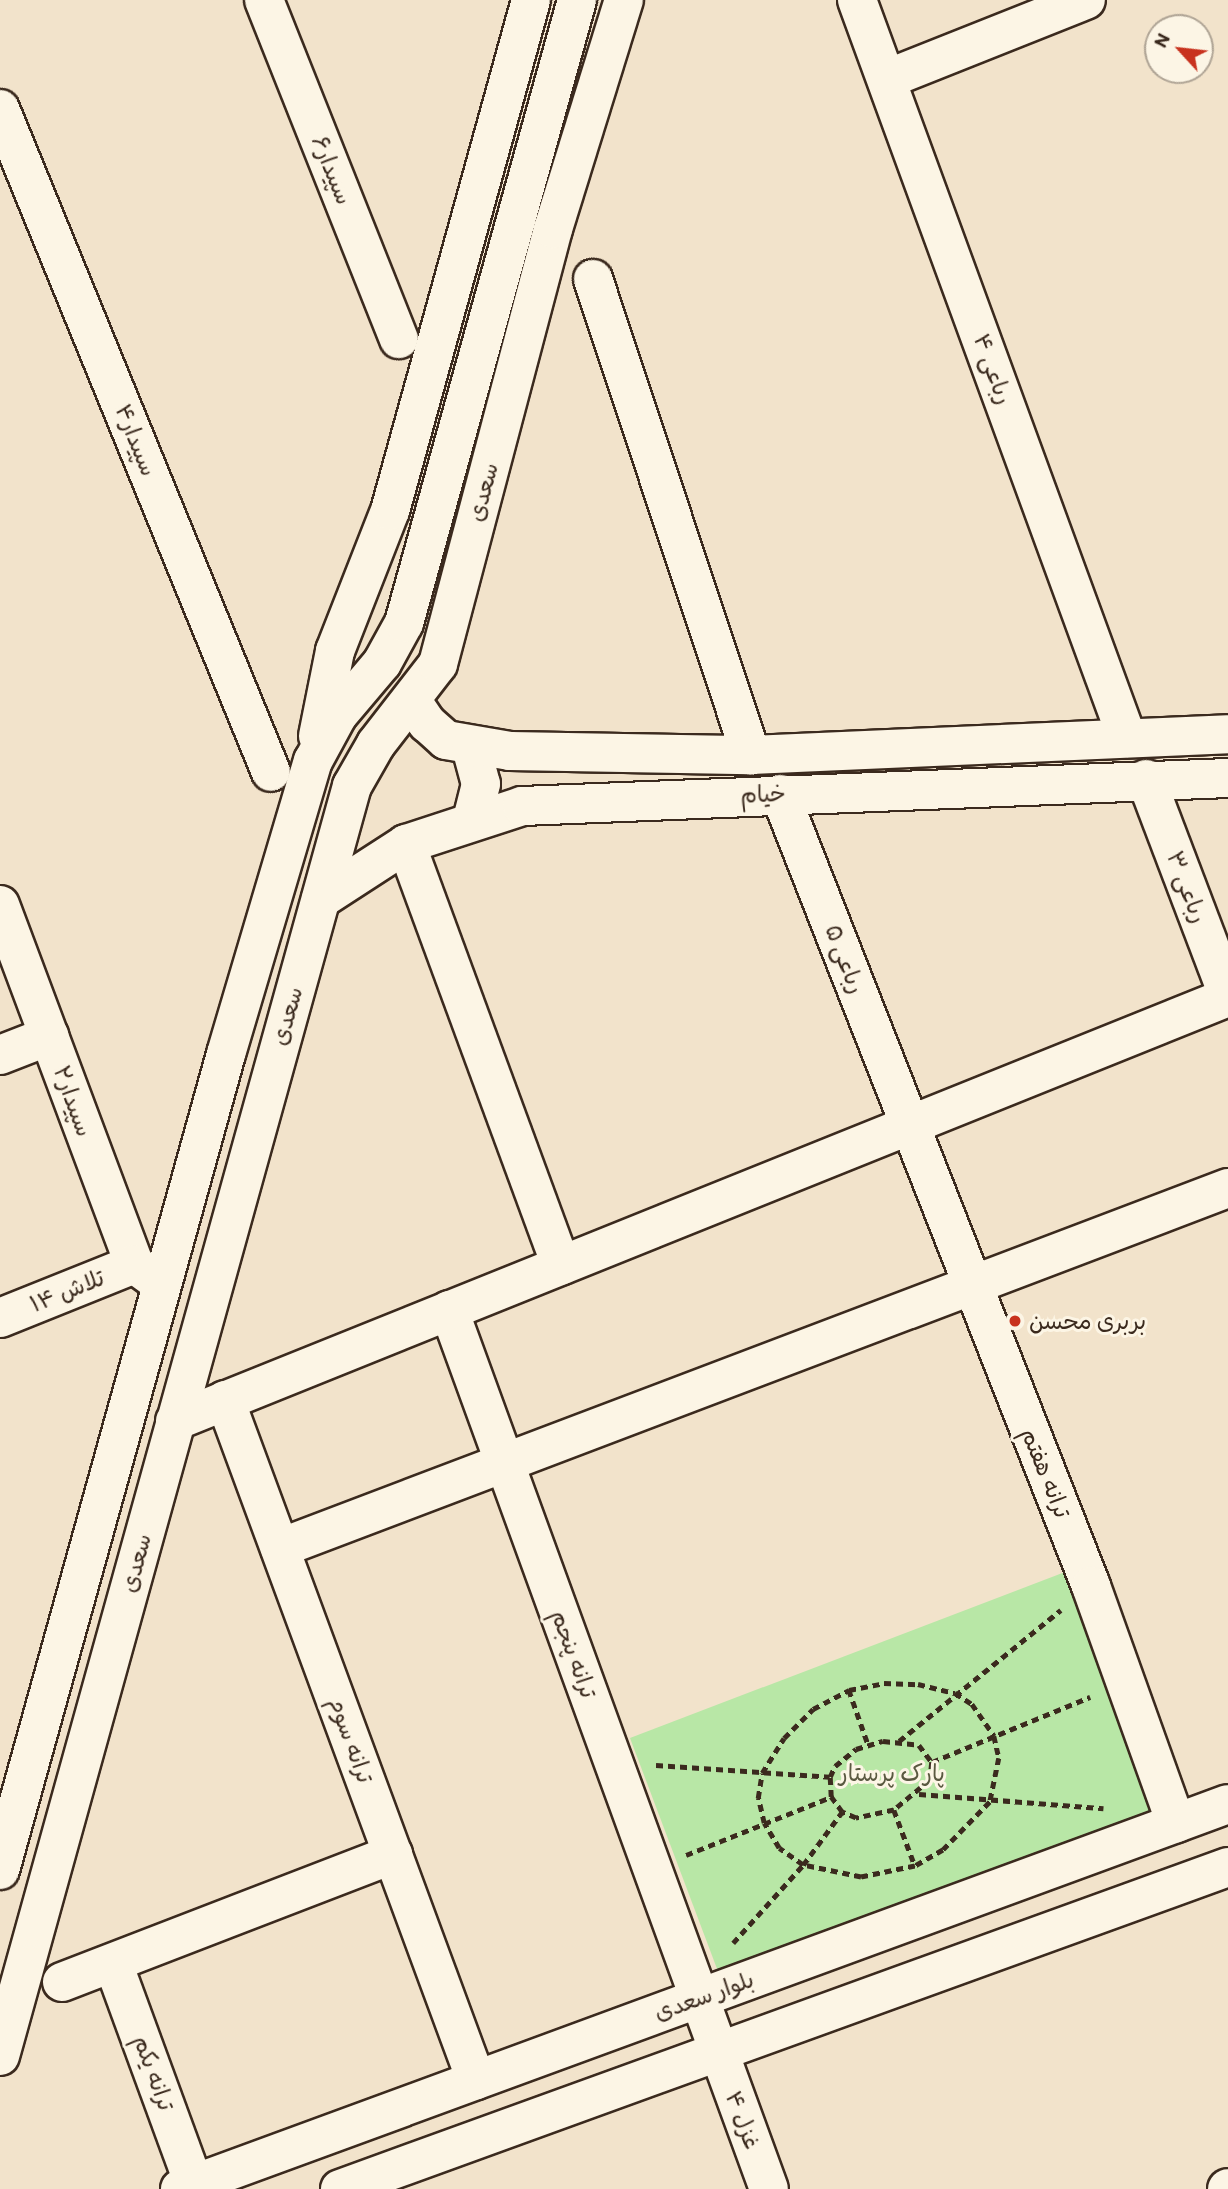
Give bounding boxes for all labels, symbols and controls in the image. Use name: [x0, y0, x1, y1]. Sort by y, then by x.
north arrow: [1144, 14, 1214, 84]
text: N: [1148, 29, 1175, 51]
street label: سپیدار۶: [306, 132, 358, 208]
street label: رباعی ۴: [968, 330, 1018, 408]
street label: سپیدار۴: [109, 400, 163, 480]
street label: سعدی: [462, 459, 504, 525]
street label: خیام: [740, 779, 786, 809]
street label: رباعی ۳: [1161, 847, 1213, 927]
street label: رباعی ۵: [819, 921, 871, 997]
street label: سعدی: [265, 983, 309, 1049]
street label: سپیدار۲: [47, 1062, 99, 1140]
street label: تلاش ۱۴: [26, 1264, 108, 1318]
place label: بربری محسن: [1029, 1307, 1146, 1335]
marker: بربری محسن: [1007, 1313, 1023, 1329]
street label: ترانه هفتم: [1015, 1424, 1077, 1522]
street label: سعدی: [115, 1530, 157, 1596]
street label: ترانه پنجم: [545, 1606, 603, 1702]
street label: ترانه سوم: [323, 1693, 379, 1787]
park label: پارک پرستار: [839, 1759, 945, 1787]
street label: بلوار سعدی: [650, 1965, 758, 2027]
street label: ترانه یکم: [128, 2032, 180, 2114]
street label: غزل ۴: [719, 2087, 767, 2153]

